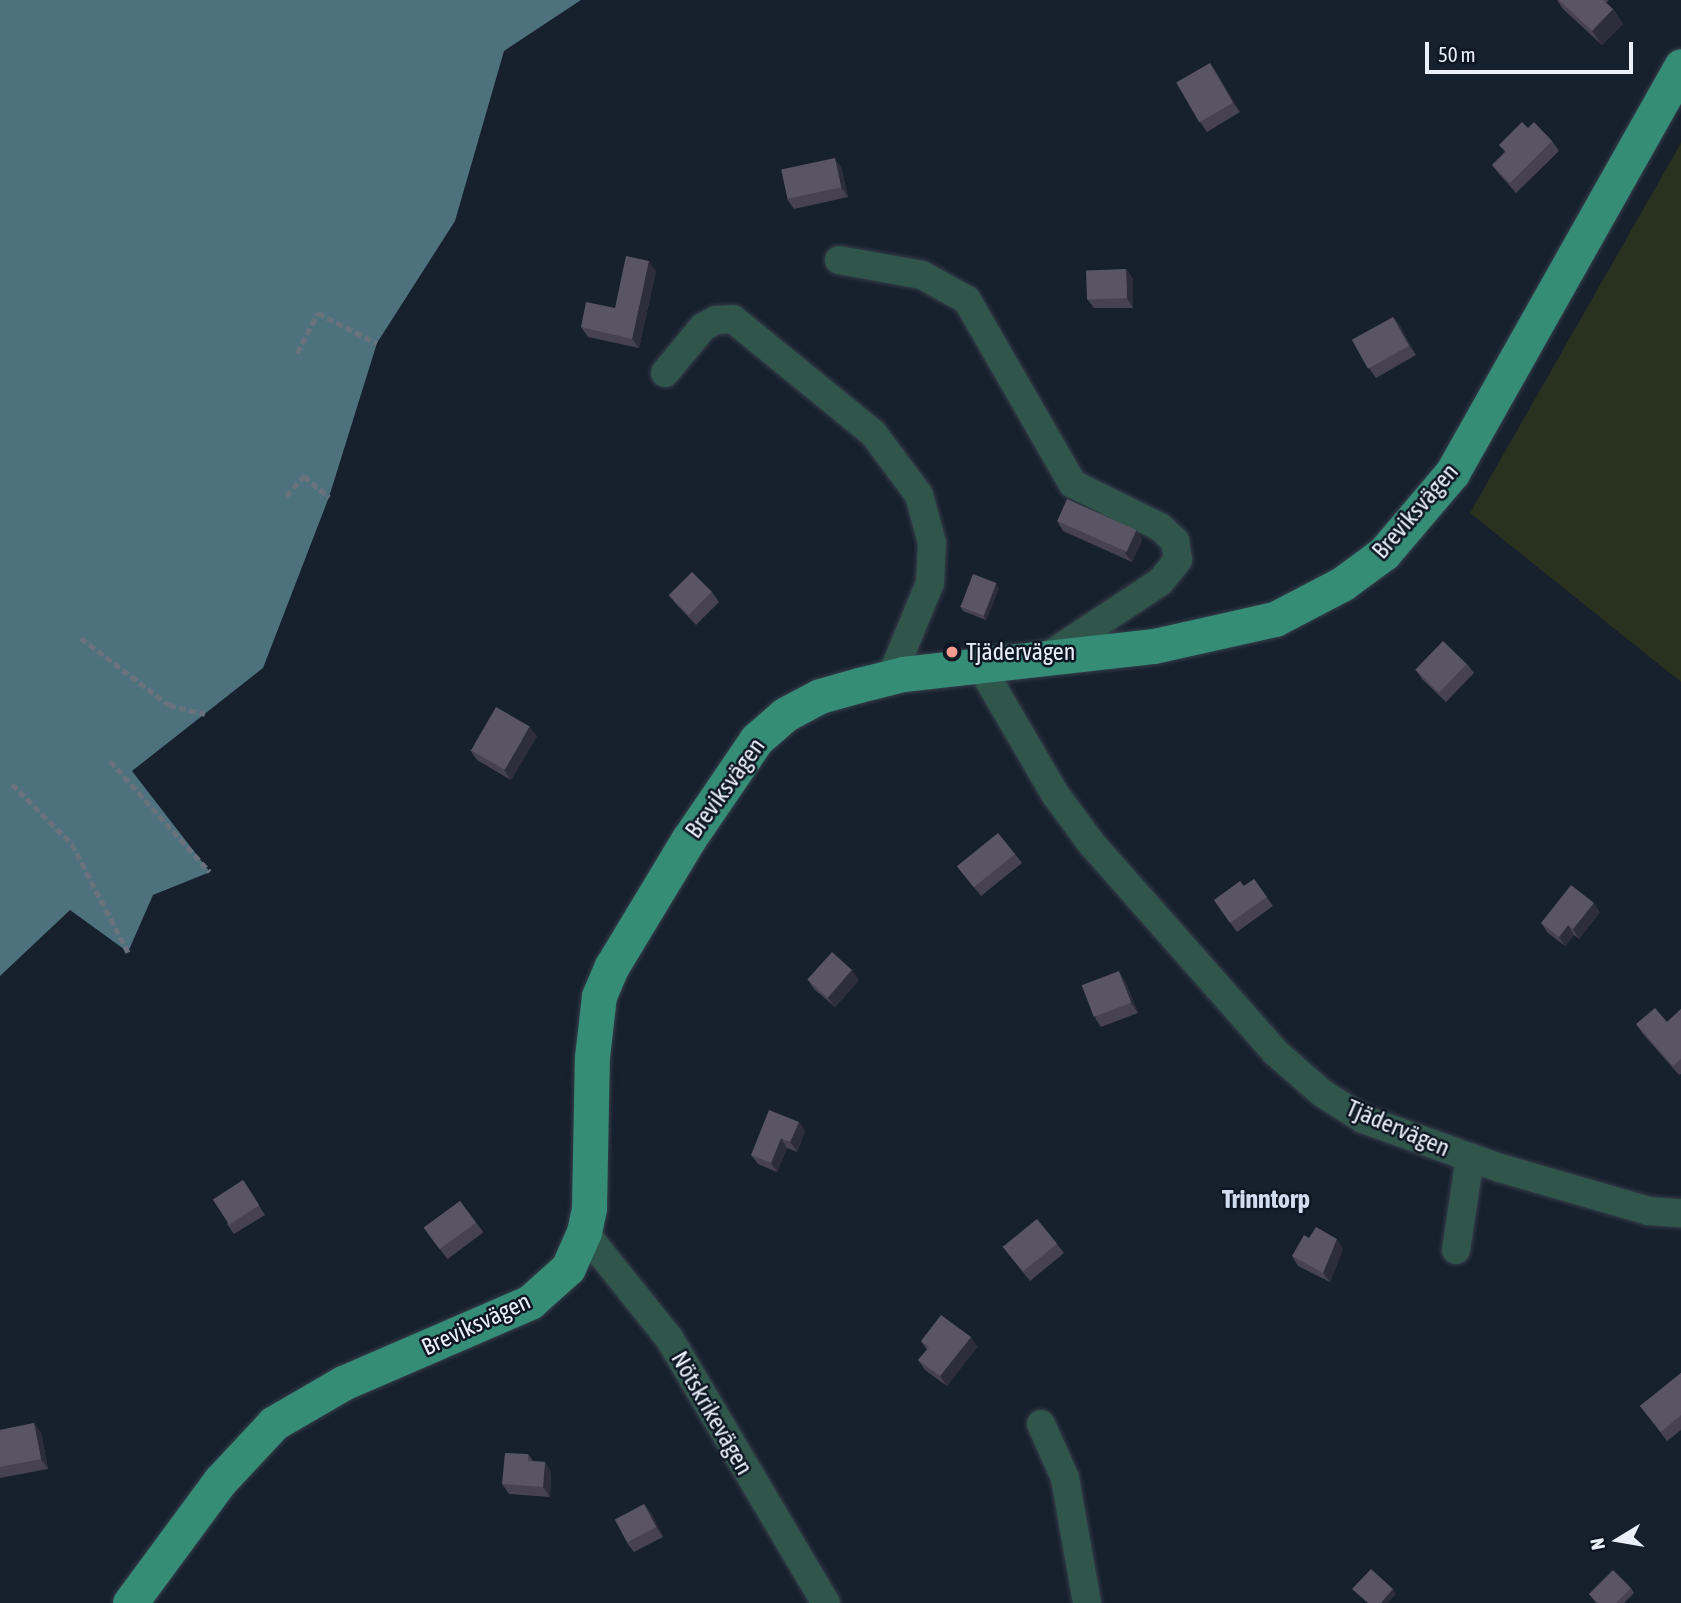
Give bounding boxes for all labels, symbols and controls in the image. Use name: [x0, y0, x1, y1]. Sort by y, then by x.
scale bar: [1429, 28, 1637, 72]
text: 50 m: [1438, 42, 1476, 66]
street label: Breviksvägen: [1366, 458, 1464, 564]
place label: Tjädervägen: [966, 638, 1075, 666]
marker: Tjädervägen: [944, 644, 960, 660]
street label: Breviksvägen: [679, 732, 771, 844]
street label: Tjädervägen: [1342, 1093, 1454, 1163]
district label: Trinntorp: [1222, 1184, 1310, 1216]
street label: Breviksvägen: [417, 1286, 535, 1362]
street label: Nötskrikevägen: [665, 1346, 759, 1480]
north arrow: [1583, 1505, 1653, 1575]
text: N: [1586, 1536, 1609, 1552]

